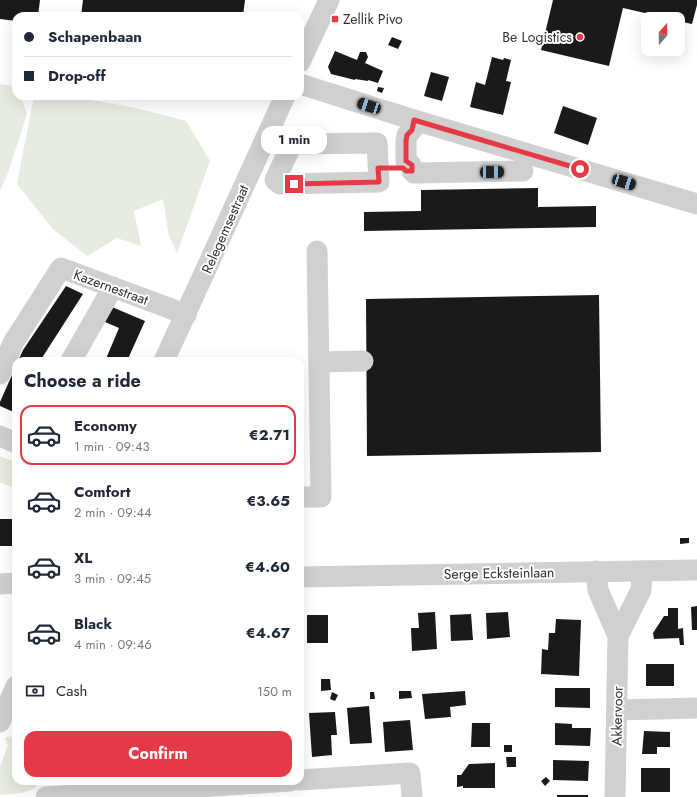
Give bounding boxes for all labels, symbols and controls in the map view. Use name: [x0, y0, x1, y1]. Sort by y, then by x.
place label: Zellik Pivo: [343, 9, 403, 29]
north arrow: [641, 12, 685, 56]
map controls: [641, 12, 685, 56]
marker: Zellik Pivo: [330, 14, 340, 24]
text: Schapenbaan: [48, 26, 142, 48]
place label: Be Logistics: [502, 27, 572, 47]
marker: Be Logistics: [575, 32, 585, 42]
text: Drop-off: [48, 65, 106, 87]
car: [356, 97, 382, 115]
callout: 1 min: [261, 126, 327, 154]
text: 1 min: [278, 130, 310, 149]
route start: [571, 160, 589, 178]
car: [480, 166, 504, 178]
car: [611, 173, 637, 191]
route end: [285, 175, 303, 193]
street label: Relegemsestraat: [197, 181, 254, 276]
street label: Kazernestraat: [71, 264, 152, 310]
text: Choose a ride: [24, 368, 141, 394]
text: Economy: [74, 415, 137, 437]
icon: car: [26, 417, 62, 453]
text: €2.71: [249, 424, 290, 446]
text: 1 min · 09:43: [74, 437, 150, 456]
text: Comfort: [74, 481, 131, 503]
icon: car: [26, 483, 62, 519]
text: €3.65: [247, 490, 290, 512]
text: 2 min · 09:44: [74, 503, 152, 522]
text: XL: [74, 547, 92, 569]
icon: car: [26, 549, 62, 585]
text: €4.60: [245, 556, 290, 578]
street label: Serge Ecksteinlaan: [444, 562, 554, 584]
text: 3 min · 09:45: [74, 569, 151, 588]
text: Black: [74, 613, 112, 635]
icon: car: [26, 615, 62, 651]
text: €4.67: [246, 622, 290, 644]
text: 4 min · 09:46: [74, 635, 152, 654]
icon: cash: [24, 680, 46, 702]
text: Cash: [56, 680, 87, 702]
text: 150 m: [257, 682, 292, 701]
street label: Akkervoor: [606, 686, 628, 746]
button: Confirm: [24, 731, 292, 777]

